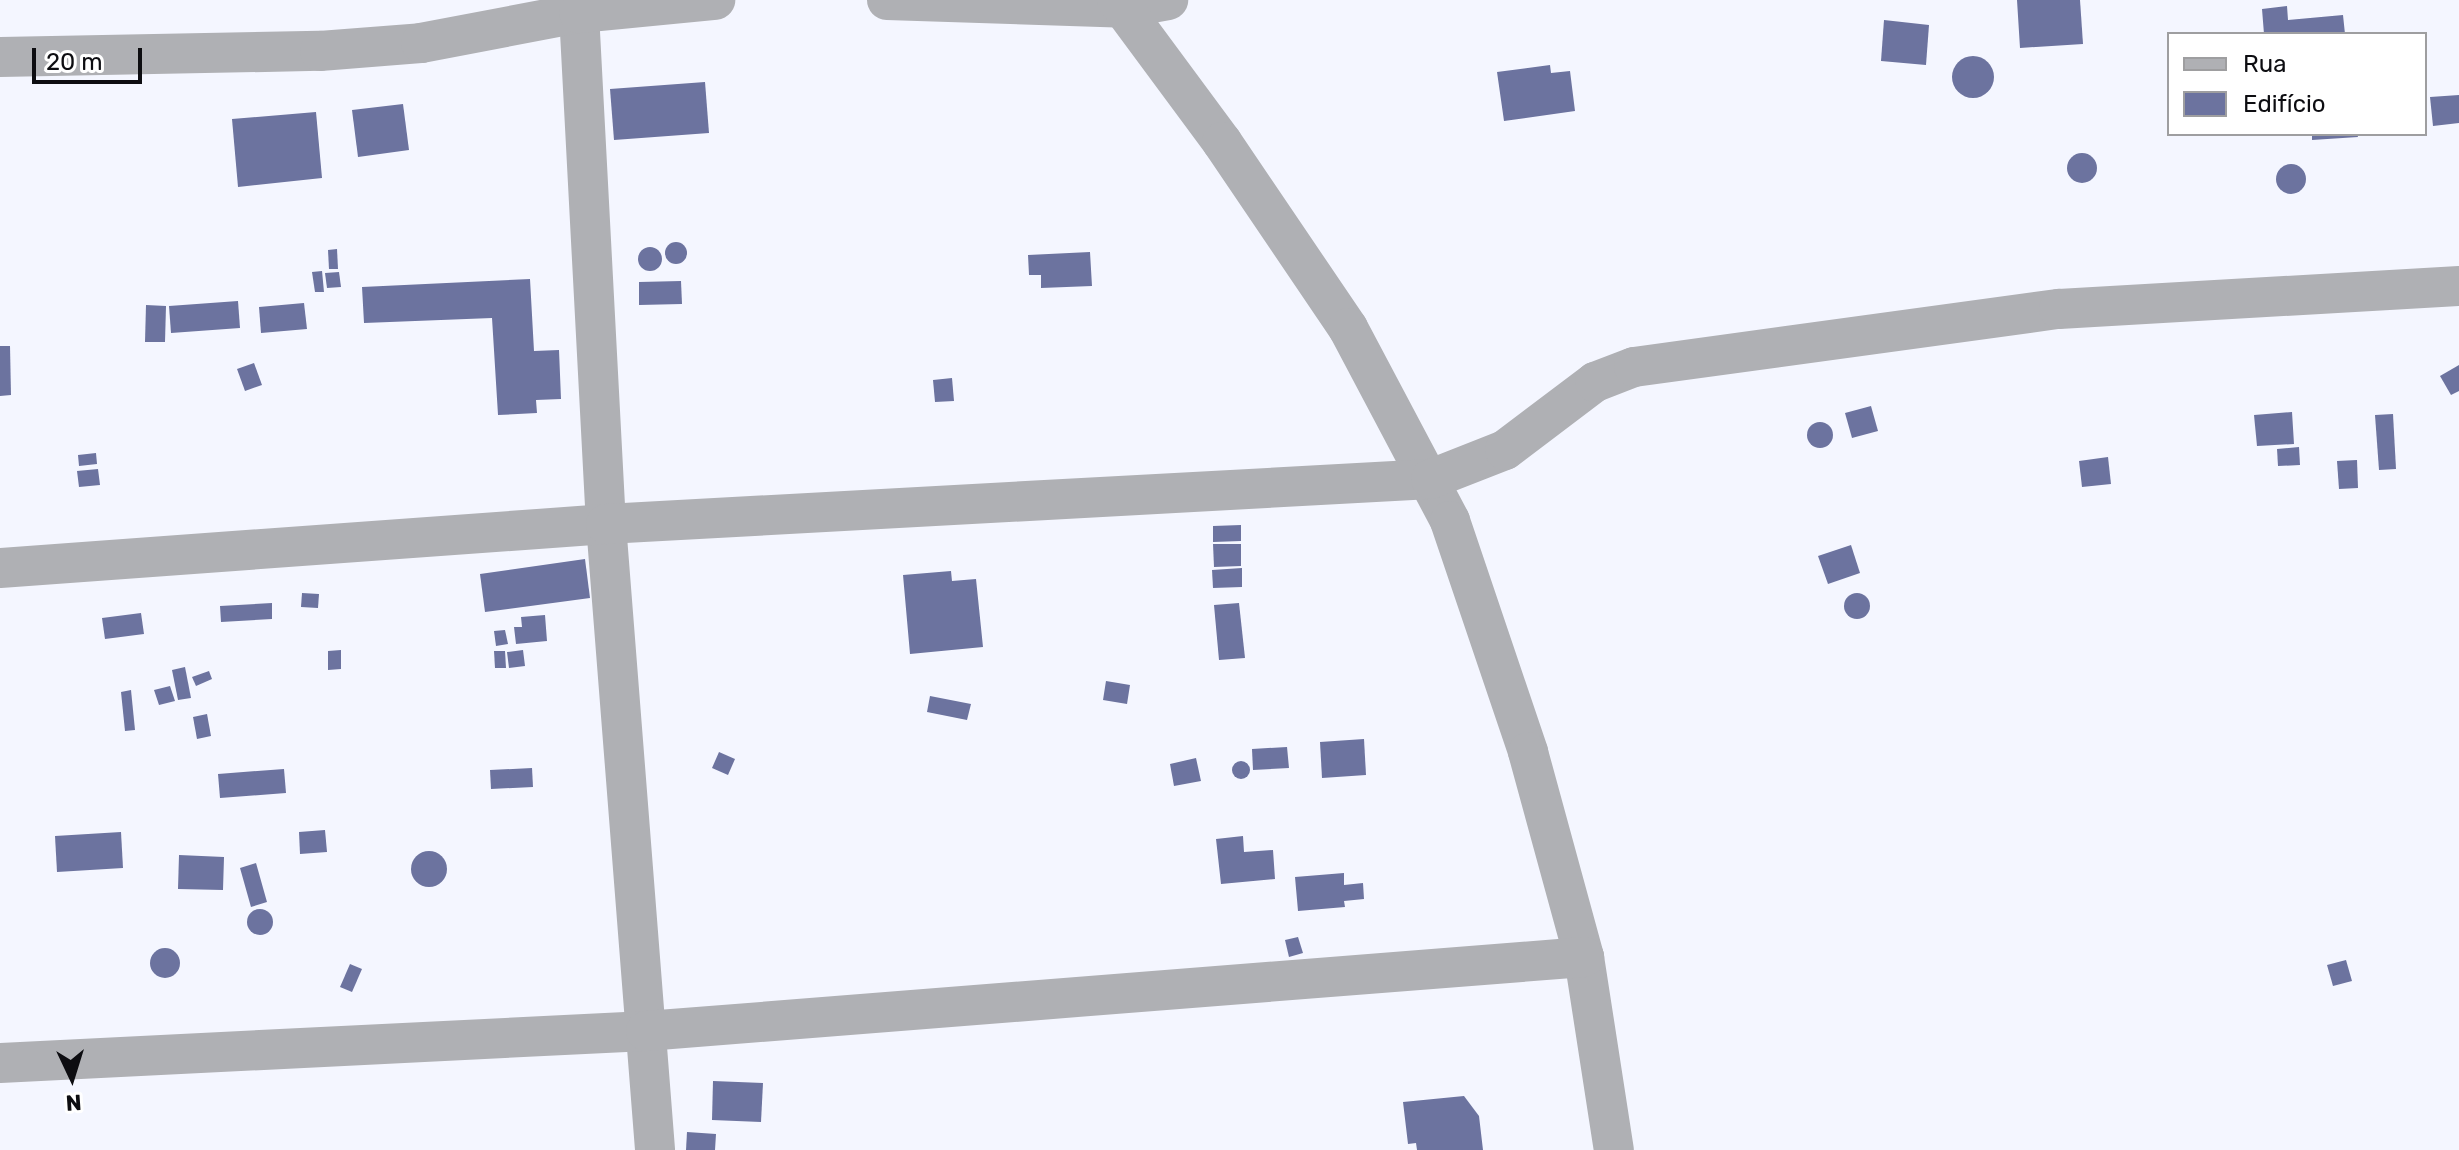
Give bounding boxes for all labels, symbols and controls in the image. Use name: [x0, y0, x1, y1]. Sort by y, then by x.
scale bar: [36, 32, 146, 82]
legend: [2167, 32, 2427, 136]
text: 20 m: [46, 48, 103, 76]
text: Rua: [2243, 50, 2286, 78]
text: Edifício: [2243, 90, 2326, 118]
north arrow: [32, 1038, 112, 1118]
text: N: [65, 1088, 83, 1116]

